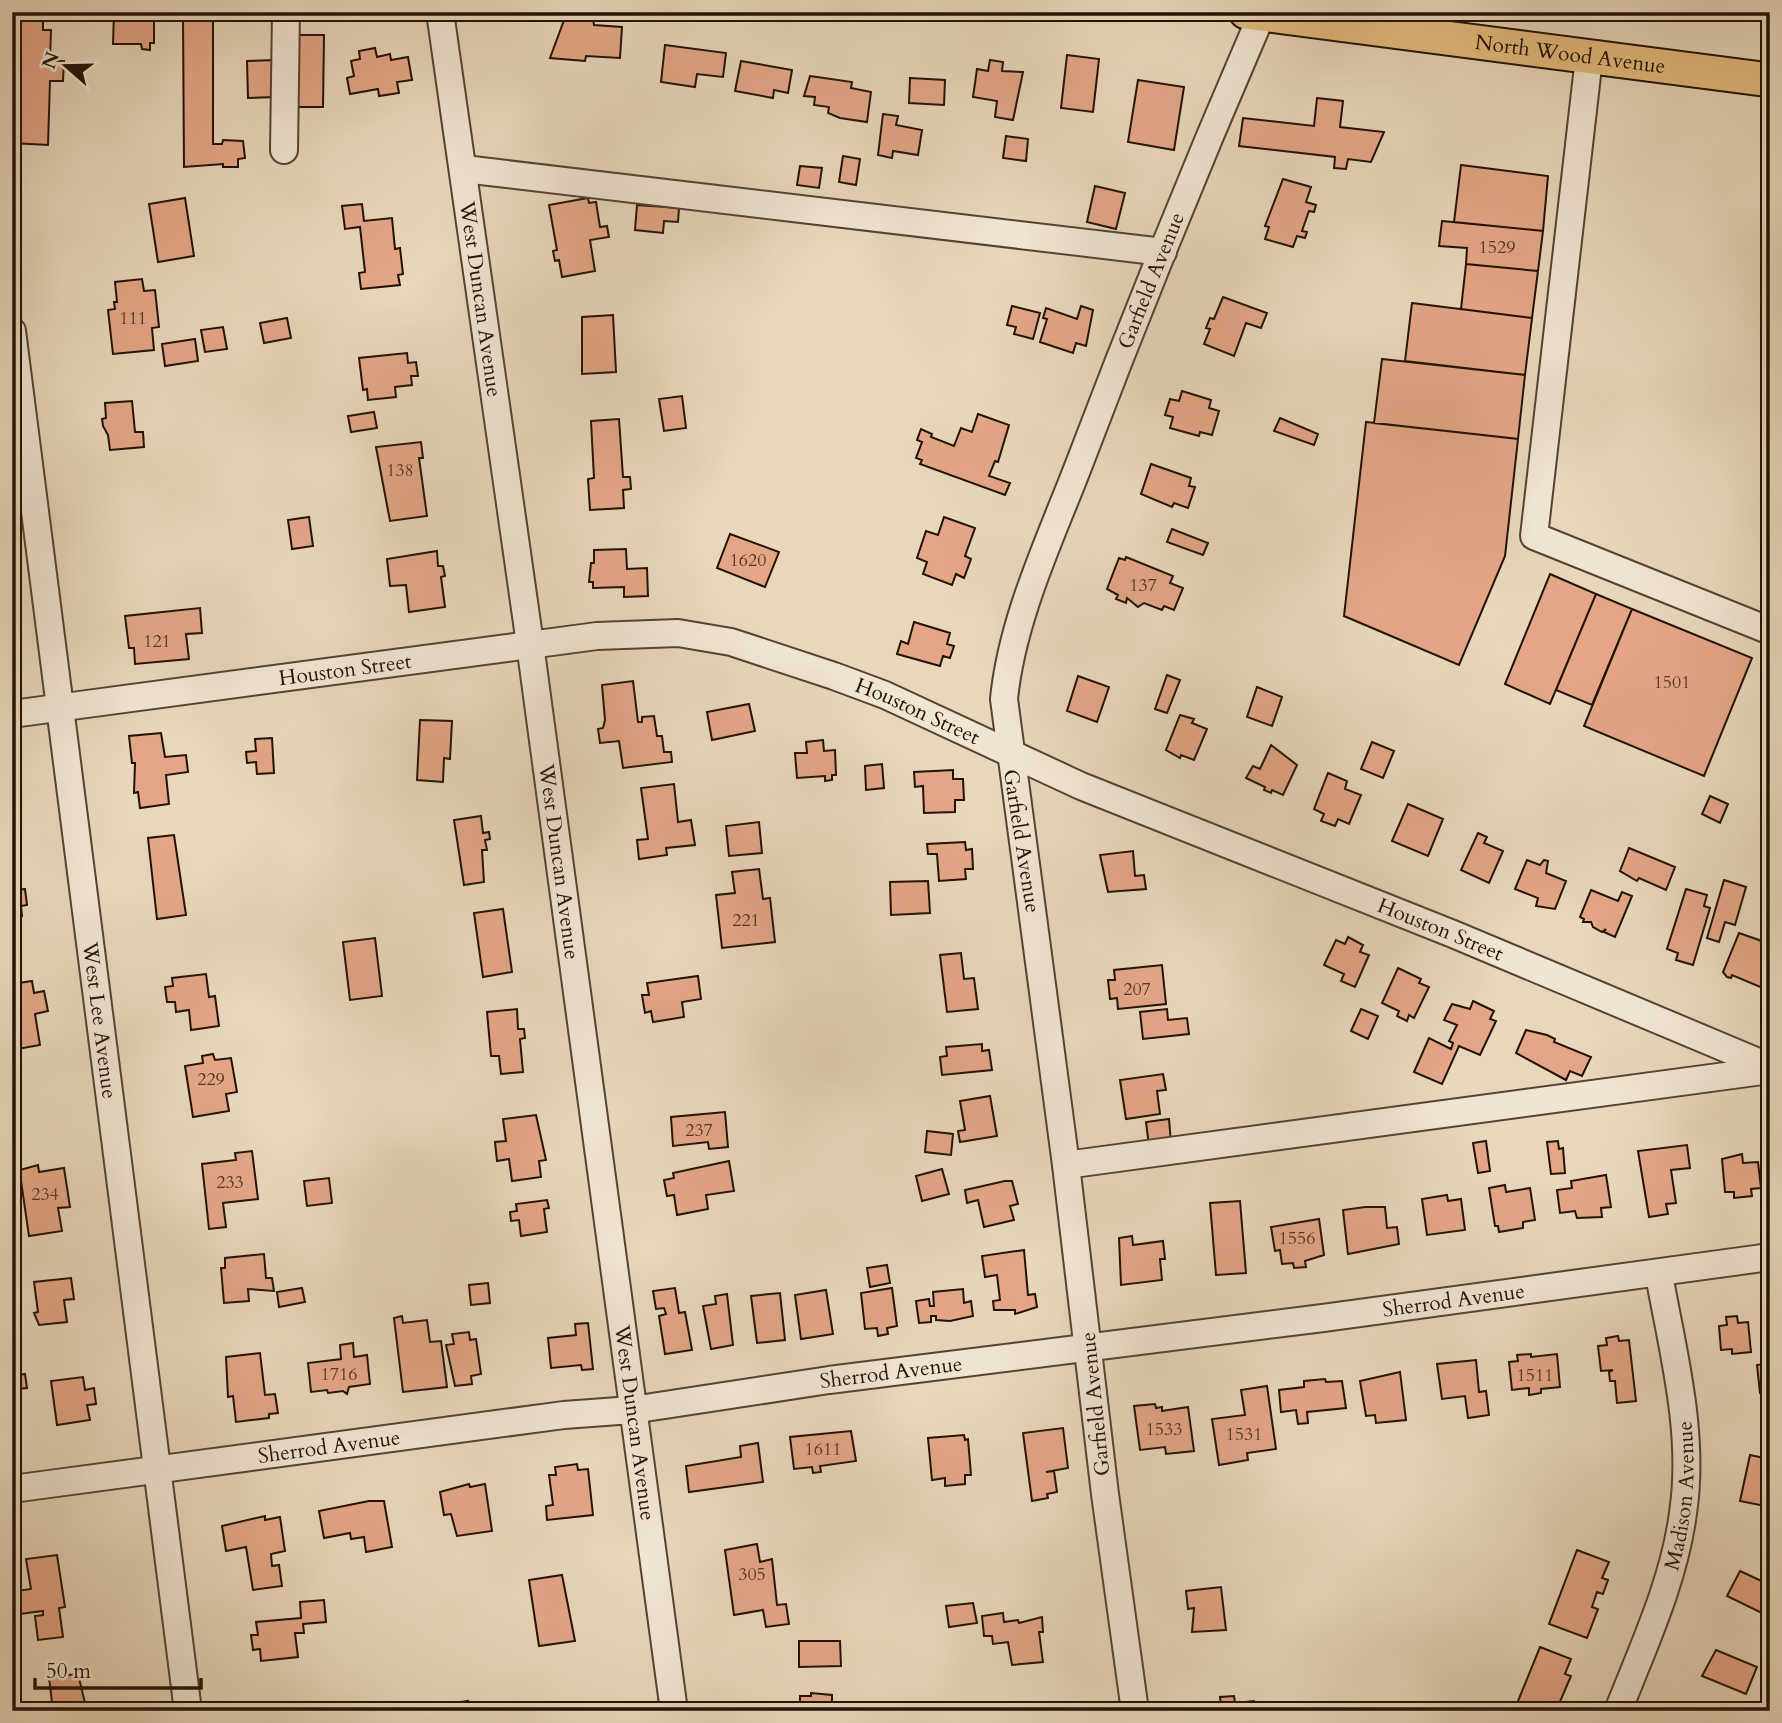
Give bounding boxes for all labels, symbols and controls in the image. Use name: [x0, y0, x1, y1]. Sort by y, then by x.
street label: North Wood Avenue: [1473, 28, 1667, 81]
north arrow: [32, 32, 102, 102]
text: N: [36, 48, 66, 73]
street label: West Duncan Avenue: [452, 199, 509, 399]
street label: Garfield Avenue: [1111, 208, 1192, 353]
house number: 1529: [1479, 235, 1515, 260]
house number: 111: [119, 306, 147, 331]
house number: 138: [386, 458, 414, 483]
house number: 1620: [730, 548, 766, 573]
house number: 137: [1129, 573, 1157, 598]
house number: 121: [143, 629, 171, 654]
street label: Houston Street: [277, 647, 414, 693]
house number: 1501: [1654, 670, 1690, 695]
street label: Houston Street: [851, 671, 985, 752]
street label: West Duncan Avenue: [531, 761, 586, 961]
street label: Garfield Avenue: [996, 767, 1047, 915]
street label: Houston Street: [1373, 891, 1508, 969]
house number: 221: [732, 908, 760, 933]
street label: West Lee Avenue: [75, 939, 124, 1101]
house number: 207: [1123, 977, 1151, 1002]
house number: 229: [197, 1067, 225, 1092]
house number: 237: [685, 1118, 713, 1143]
house number: 233: [216, 1170, 244, 1195]
house number: 234: [31, 1182, 59, 1207]
house number: 1556: [1279, 1226, 1315, 1251]
street label: Sherrod Avenue: [1381, 1277, 1527, 1325]
street label: West Duncan Avenue: [607, 1322, 662, 1522]
street label: Garfield Avenue: [1073, 1330, 1117, 1478]
street label: Sherrod Avenue: [818, 1349, 964, 1396]
house number: 1716: [321, 1362, 357, 1387]
house number: 1511: [1517, 1363, 1553, 1388]
house number: 1533: [1146, 1417, 1182, 1442]
street label: Madison Avenue: [1658, 1420, 1701, 1574]
house number: 1531: [1226, 1422, 1262, 1447]
street label: Sherrod Avenue: [256, 1423, 402, 1471]
house number: 1611: [805, 1437, 841, 1462]
house number: 305: [738, 1562, 766, 1587]
scale bar: [35, 1646, 201, 1690]
text: 50 m: [46, 1657, 91, 1686]

